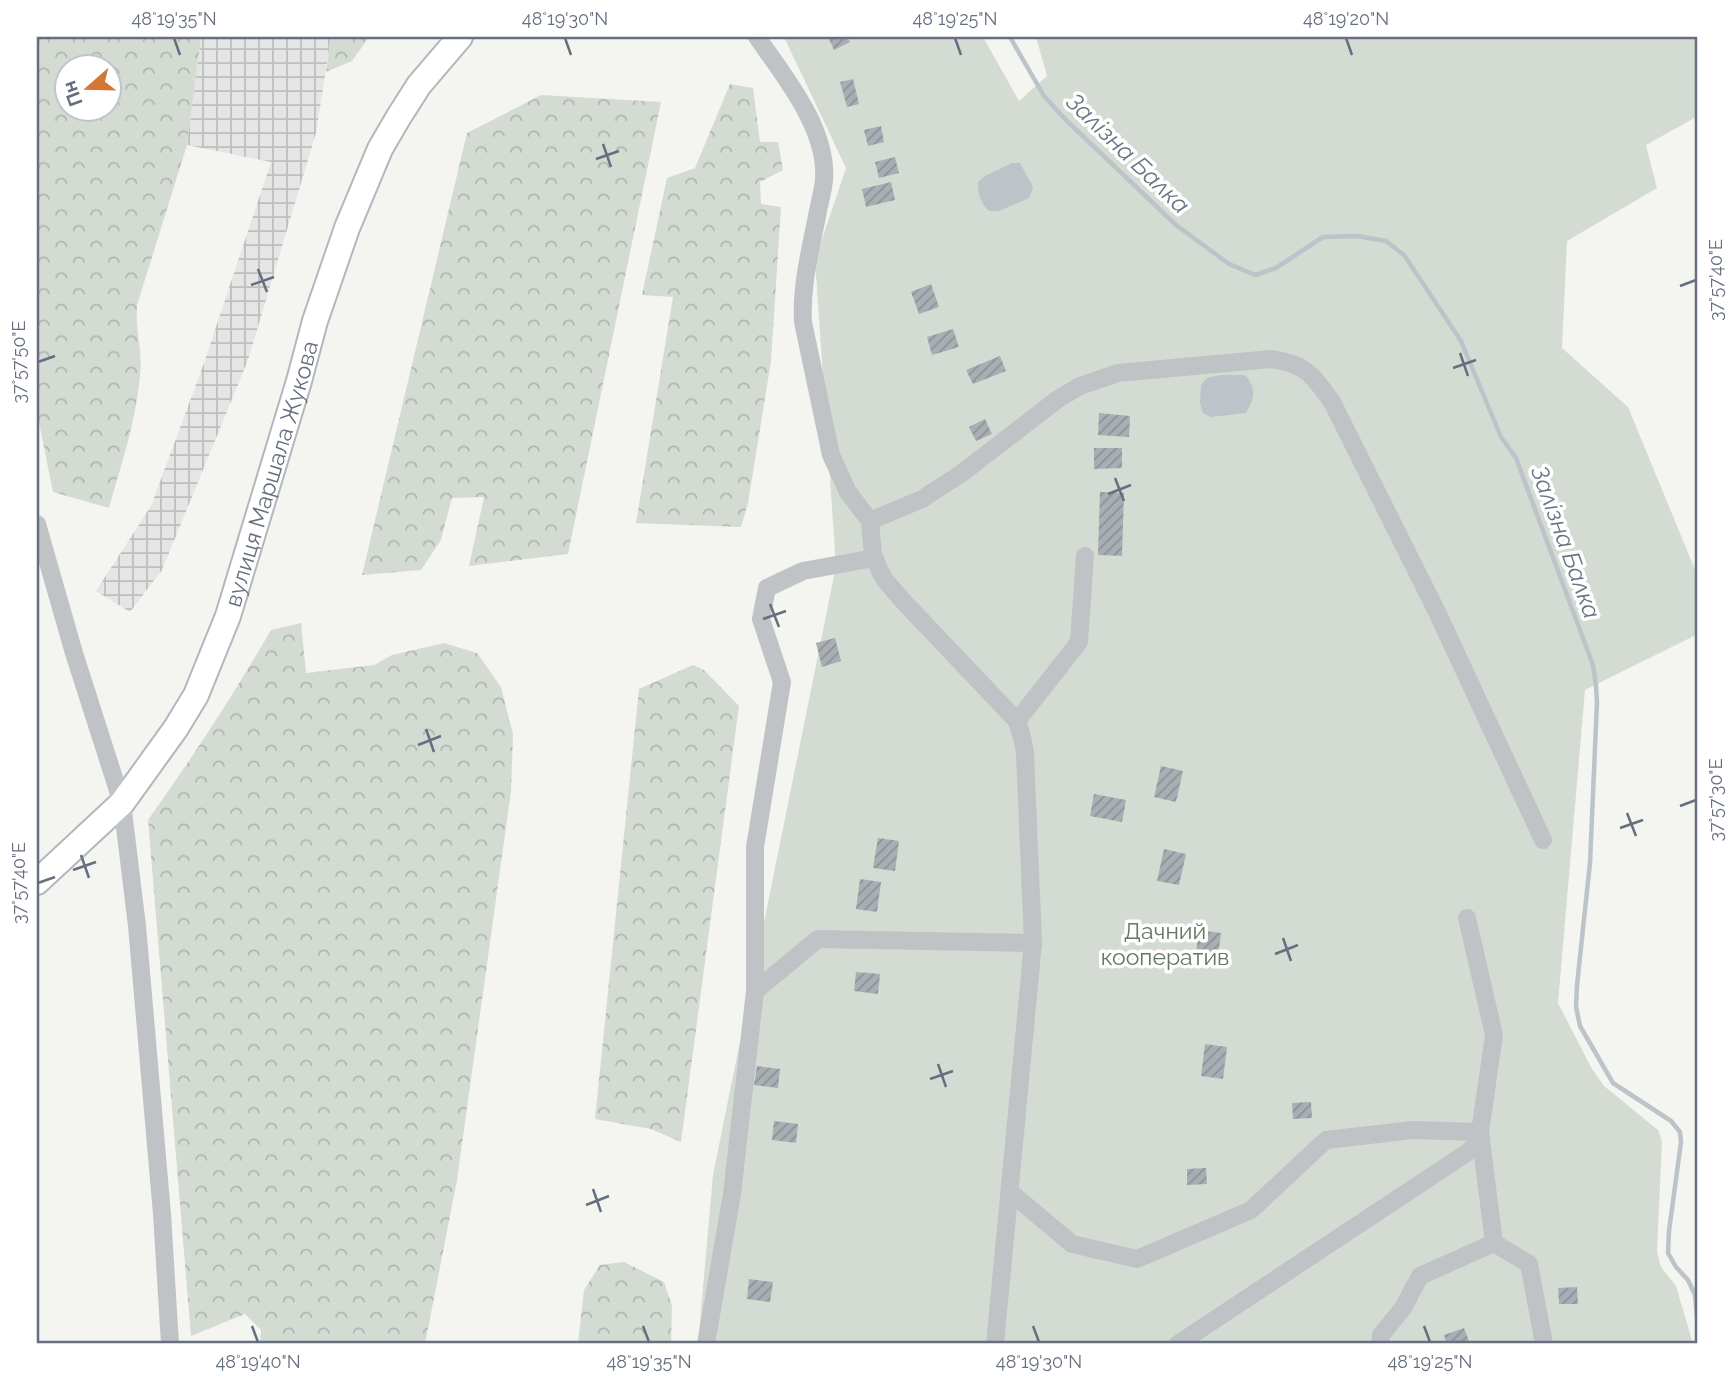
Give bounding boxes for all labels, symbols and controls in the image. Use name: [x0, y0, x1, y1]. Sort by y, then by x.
text: 48°19'35"N: [131, 8, 217, 29]
text: 48°19'30"N: [522, 8, 608, 29]
text: 48°19'25"N: [913, 8, 998, 29]
text: 48°19'20"N: [1303, 8, 1389, 29]
north arrow: [52, 52, 122, 122]
text: Пн: [57, 78, 87, 109]
water label: Залізна Балка: [1060, 87, 1196, 219]
text: 37°57'40"E: [1705, 239, 1726, 321]
text: 37°57'50"E: [8, 320, 29, 404]
street label: вулиця Маршала Жукова: [218, 338, 323, 610]
water label: Залізна Балка: [1525, 462, 1607, 622]
text: 37°57'30"E: [1705, 758, 1726, 842]
text: 37°57'40"E: [8, 842, 29, 924]
park label: Дачний кооператив: [1101, 917, 1229, 970]
text: 48°19'40"N: [215, 1351, 301, 1372]
text: 48°19'35"N: [606, 1351, 692, 1372]
text: 48°19'30"N: [996, 1351, 1082, 1372]
text: 48°19'25"N: [1388, 1351, 1473, 1372]

